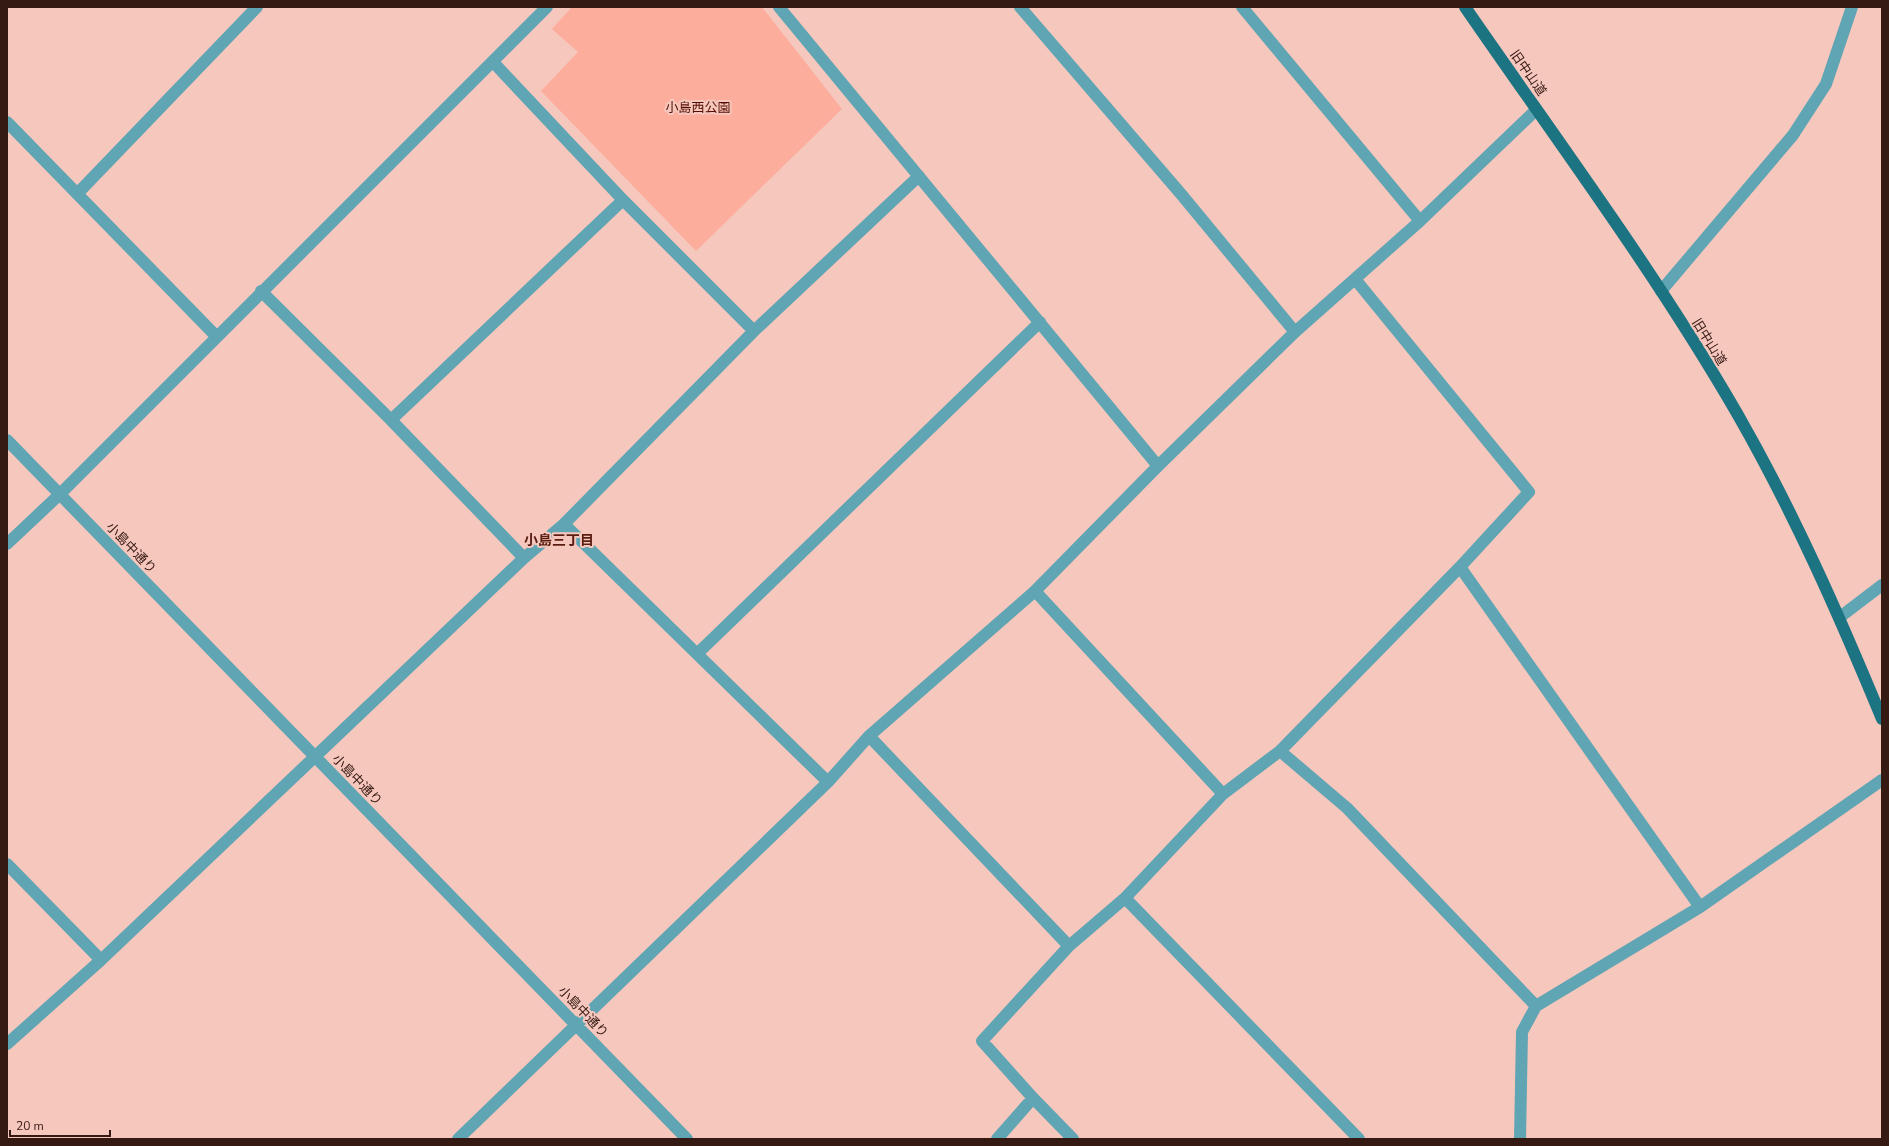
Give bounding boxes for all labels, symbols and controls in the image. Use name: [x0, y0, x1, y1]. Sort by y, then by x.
street label: 旧中山道: [1506, 47, 1550, 99]
park label: 小島西公園: [665, 99, 731, 117]
street label: 旧中山道: [1688, 315, 1730, 369]
street label: 小島中通り: [102, 518, 160, 578]
district label: 小島三丁目: [524, 531, 594, 550]
street label: 小島中通り: [328, 750, 386, 810]
street label: 小島中通り: [554, 982, 612, 1042]
scale bar: [10, 1112, 110, 1138]
text: 20 m: [16, 1118, 44, 1134]

